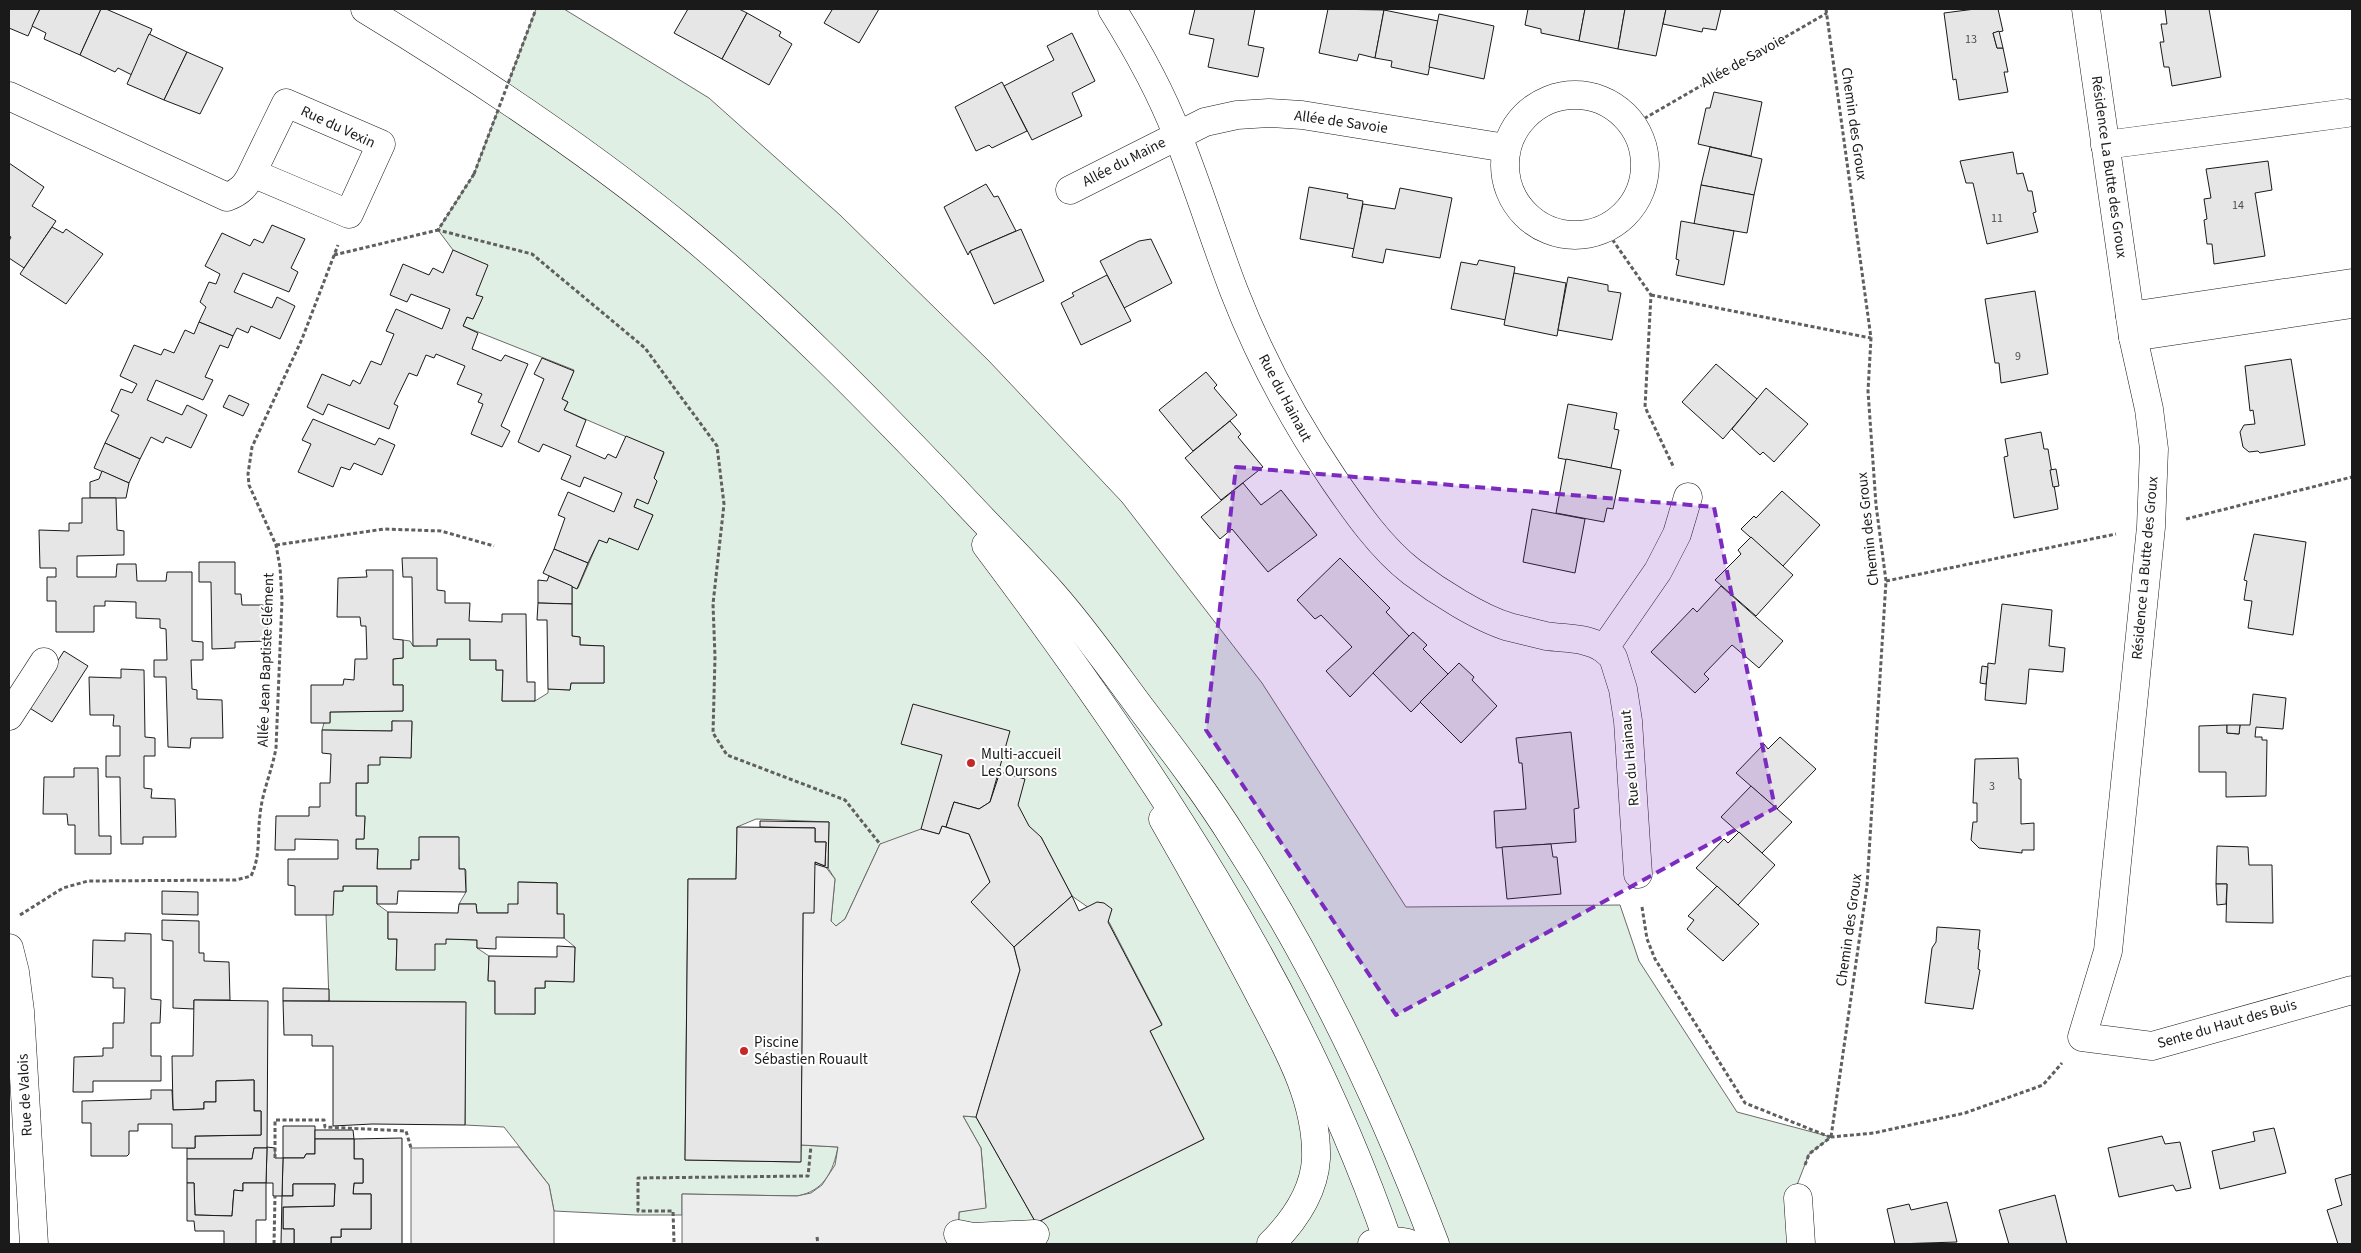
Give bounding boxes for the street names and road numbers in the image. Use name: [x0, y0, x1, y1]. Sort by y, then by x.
street label: Allée de Savoie: [1697, 29, 1789, 93]
street label: Chemin des Groux: [1836, 66, 1872, 182]
street label: Résidence La Butte des Groux: [2086, 74, 2132, 260]
street label: Rue du Vexin: [297, 101, 379, 153]
street label: Allée de Savoie: [1293, 105, 1389, 139]
street label: Allée du Maine: [1079, 132, 1169, 192]
street label: Rue du Hainaut: [1253, 350, 1317, 446]
street label: Chemin des Groux: [1852, 471, 1884, 587]
street label: Résidence La Butte des Groux: [2127, 475, 2164, 661]
street label: Allée Jean Baptiste Clément: [252, 573, 280, 747]
street label: Rue du Hainaut: [1615, 709, 1645, 807]
street label: Chemin des Groux: [1831, 872, 1867, 988]
street label: Sente du Haut des Buis: [2155, 994, 2299, 1054]
street label: Rue de Valois: [12, 1053, 38, 1137]

